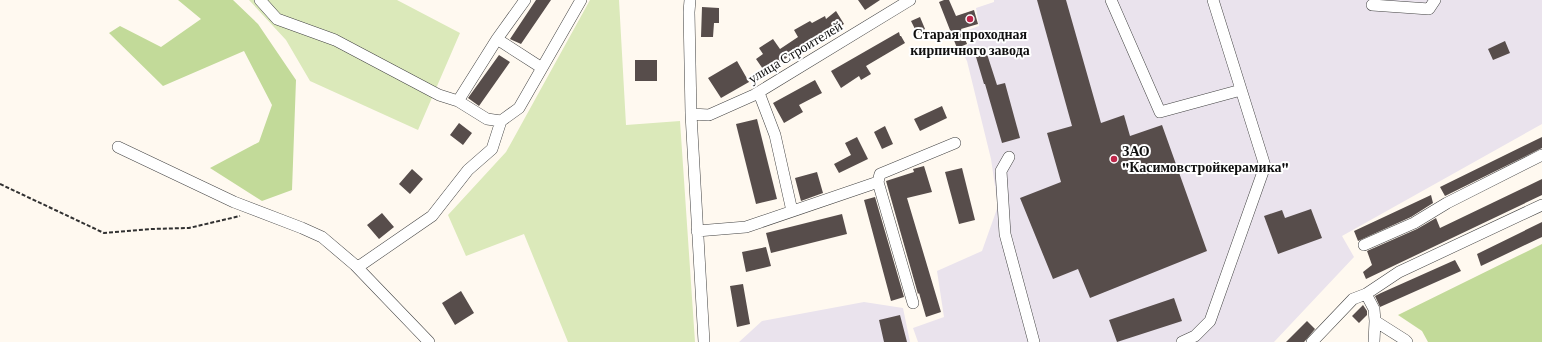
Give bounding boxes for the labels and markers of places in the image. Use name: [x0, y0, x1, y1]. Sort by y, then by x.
marker: Старая проходная кирпичного завода: [965, 14, 975, 24]
place label: Старая проходная кирпичного завода: [910, 26, 1030, 58]
place label: ЗАО "Касимовстройкерамика": [1122, 143, 1289, 175]
marker: ЗАО "Касимовстройкерамика": [1109, 154, 1119, 164]

